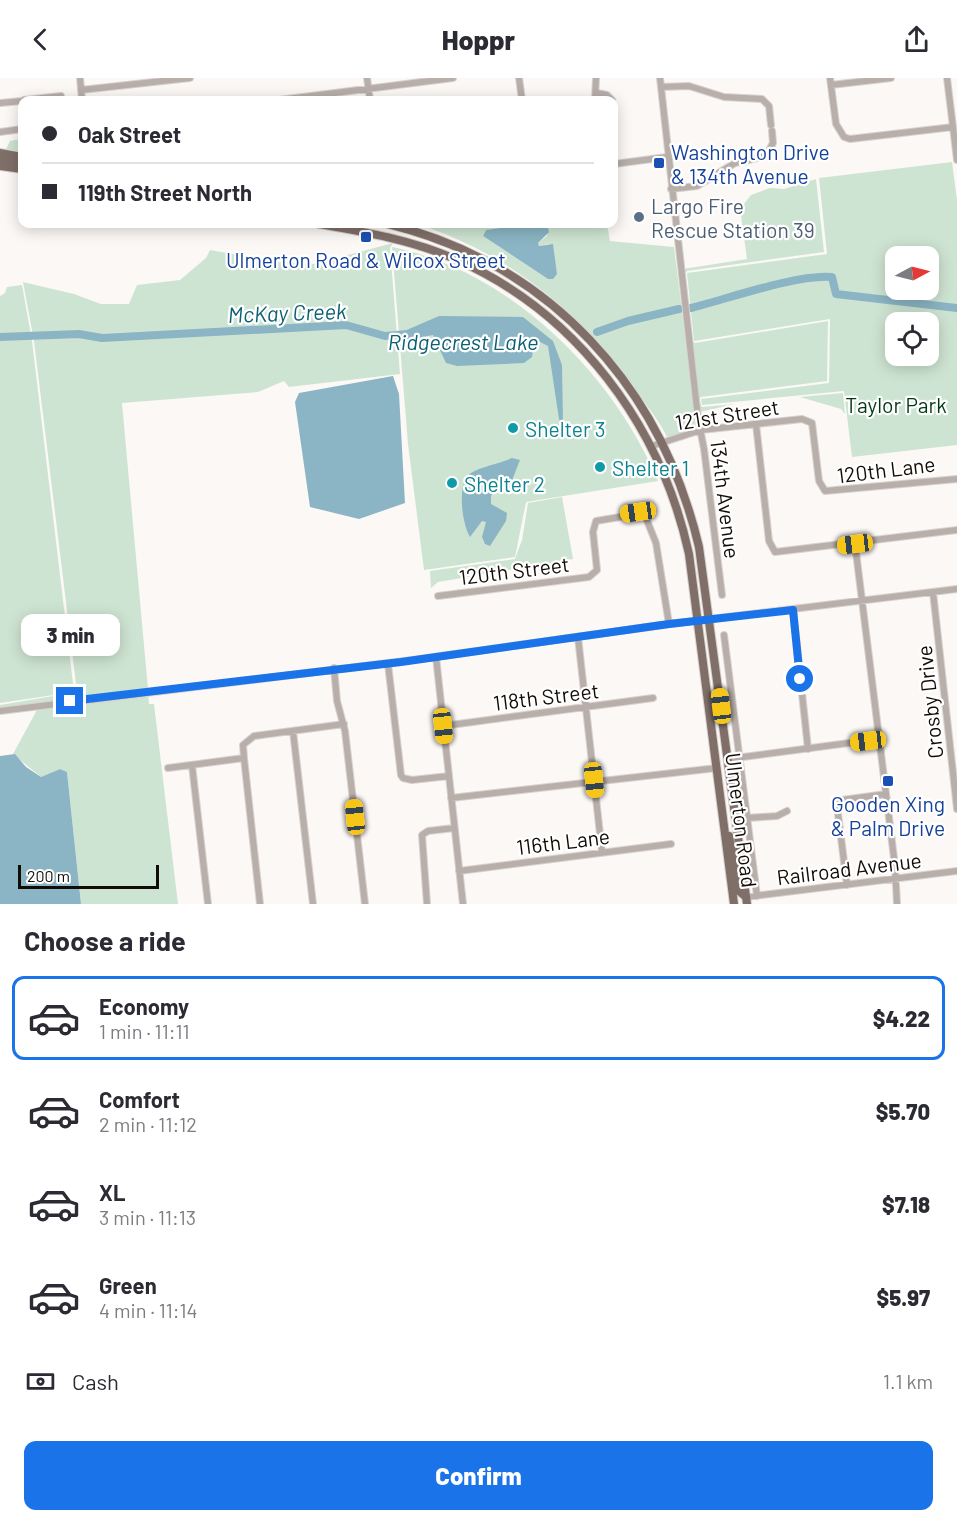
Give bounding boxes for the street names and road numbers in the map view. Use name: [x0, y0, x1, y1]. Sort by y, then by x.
street label: 121st Street: [673, 393, 781, 435]
street label: 134th Avenue: [706, 438, 746, 560]
street label: 120th Lane: [836, 451, 936, 487]
street label: 120th Street: [457, 551, 571, 589]
street label: Crosby Drive: [911, 644, 947, 760]
street label: 118th Street: [492, 677, 600, 715]
street label: Ulmerton Road: [721, 751, 763, 889]
street label: 116th Lane: [515, 823, 611, 859]
street label: Railroad Avenue: [775, 847, 923, 889]

